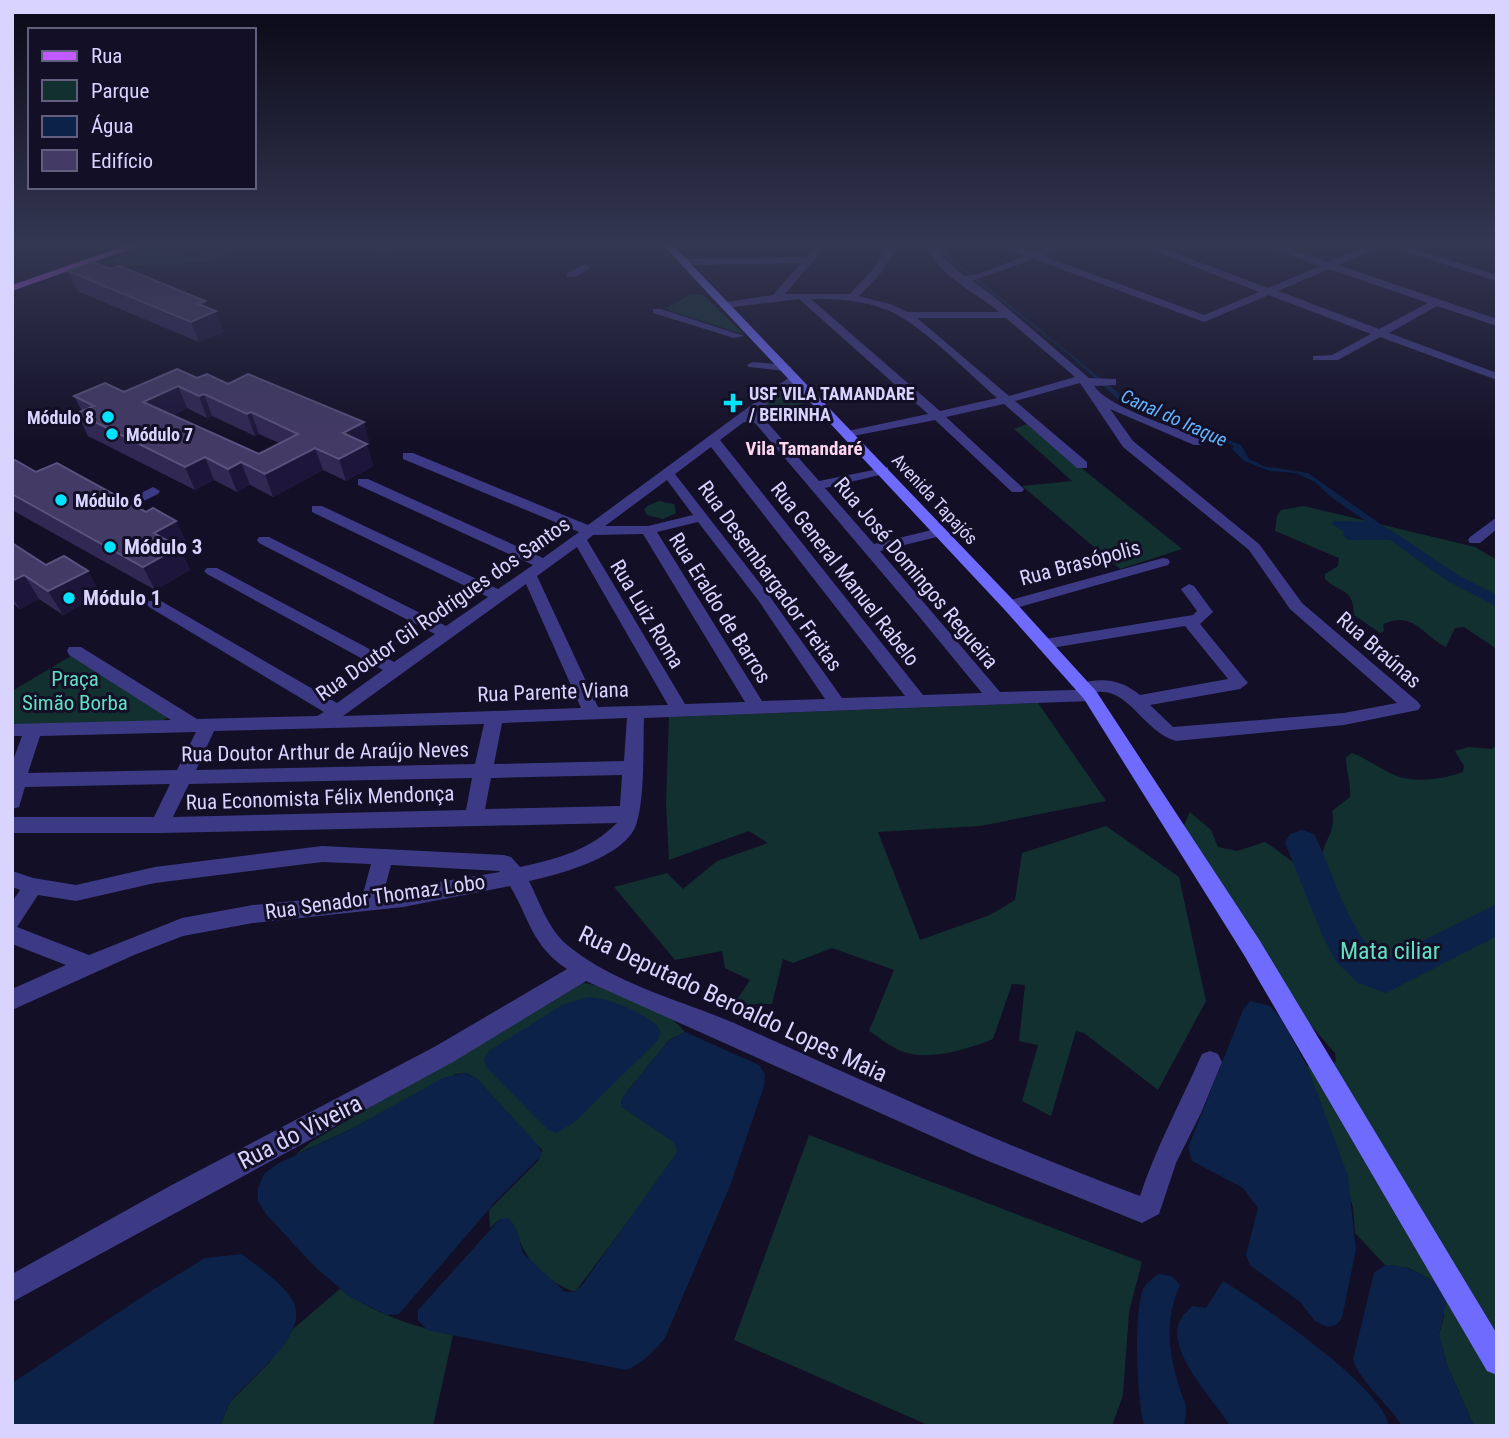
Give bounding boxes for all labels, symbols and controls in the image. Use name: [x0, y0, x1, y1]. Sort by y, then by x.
legend: [28, 28, 256, 189]
text: Rua: [91, 44, 122, 68]
text: Parque: [91, 79, 149, 103]
text: Água: [91, 114, 134, 138]
text: Edifício: [91, 149, 153, 173]
place label: USF VILA TAMANDARE / BEIRINHA: [748, 383, 915, 425]
water label: Canal do Iraque: [1117, 384, 1231, 452]
marker: USF VILA TAMANDARE / BEIRINHA: [723, 393, 743, 413]
place label: Módulo 8: [27, 407, 94, 428]
marker: Módulo 8: [100, 409, 116, 425]
place label: Módulo 7: [126, 424, 193, 445]
marker: Módulo 7: [104, 426, 120, 442]
district label: Vila Tamandaré: [745, 437, 863, 460]
street label: Avenida Tapajós: [888, 449, 982, 549]
street label: Rua José Domingos Regueira: [829, 473, 1003, 673]
street label: Rua Desembargador Freitas: [693, 476, 847, 676]
street label: Rua General Manuel Rabelo: [766, 477, 924, 671]
place label: Módulo 6: [75, 490, 142, 511]
marker: Módulo 6: [53, 492, 69, 508]
street label: Rua Doutor Gil Rodrigues dos Santos: [312, 512, 574, 706]
street label: Rua Eraldo de Barros: [664, 528, 776, 688]
place label: Módulo 3: [124, 535, 202, 559]
street label: Rua Brasópolis: [1017, 535, 1143, 591]
marker: Módulo 3: [102, 539, 118, 555]
street label: Rua Luiz Roma: [605, 555, 689, 673]
place label: Módulo 1: [83, 586, 161, 610]
marker: Módulo 1: [61, 590, 77, 606]
street label: Rua Braúnas: [1332, 607, 1426, 693]
park label: Praça Simão Borba: [22, 667, 128, 715]
street label: Rua Parente Viana: [477, 677, 629, 707]
street label: Rua Doutor Arthur de Araújo Neves: [181, 737, 469, 767]
street label: Rua Economista Félix Mendonça: [185, 781, 455, 815]
street label: Rua Senador Thomaz Lobo: [263, 870, 487, 924]
street label: Rua Deputado Beroaldo Lopes Maia: [574, 920, 892, 1088]
park label: Mata ciliar: [1340, 937, 1440, 965]
street label: Rua do Viveira: [234, 1089, 366, 1175]

